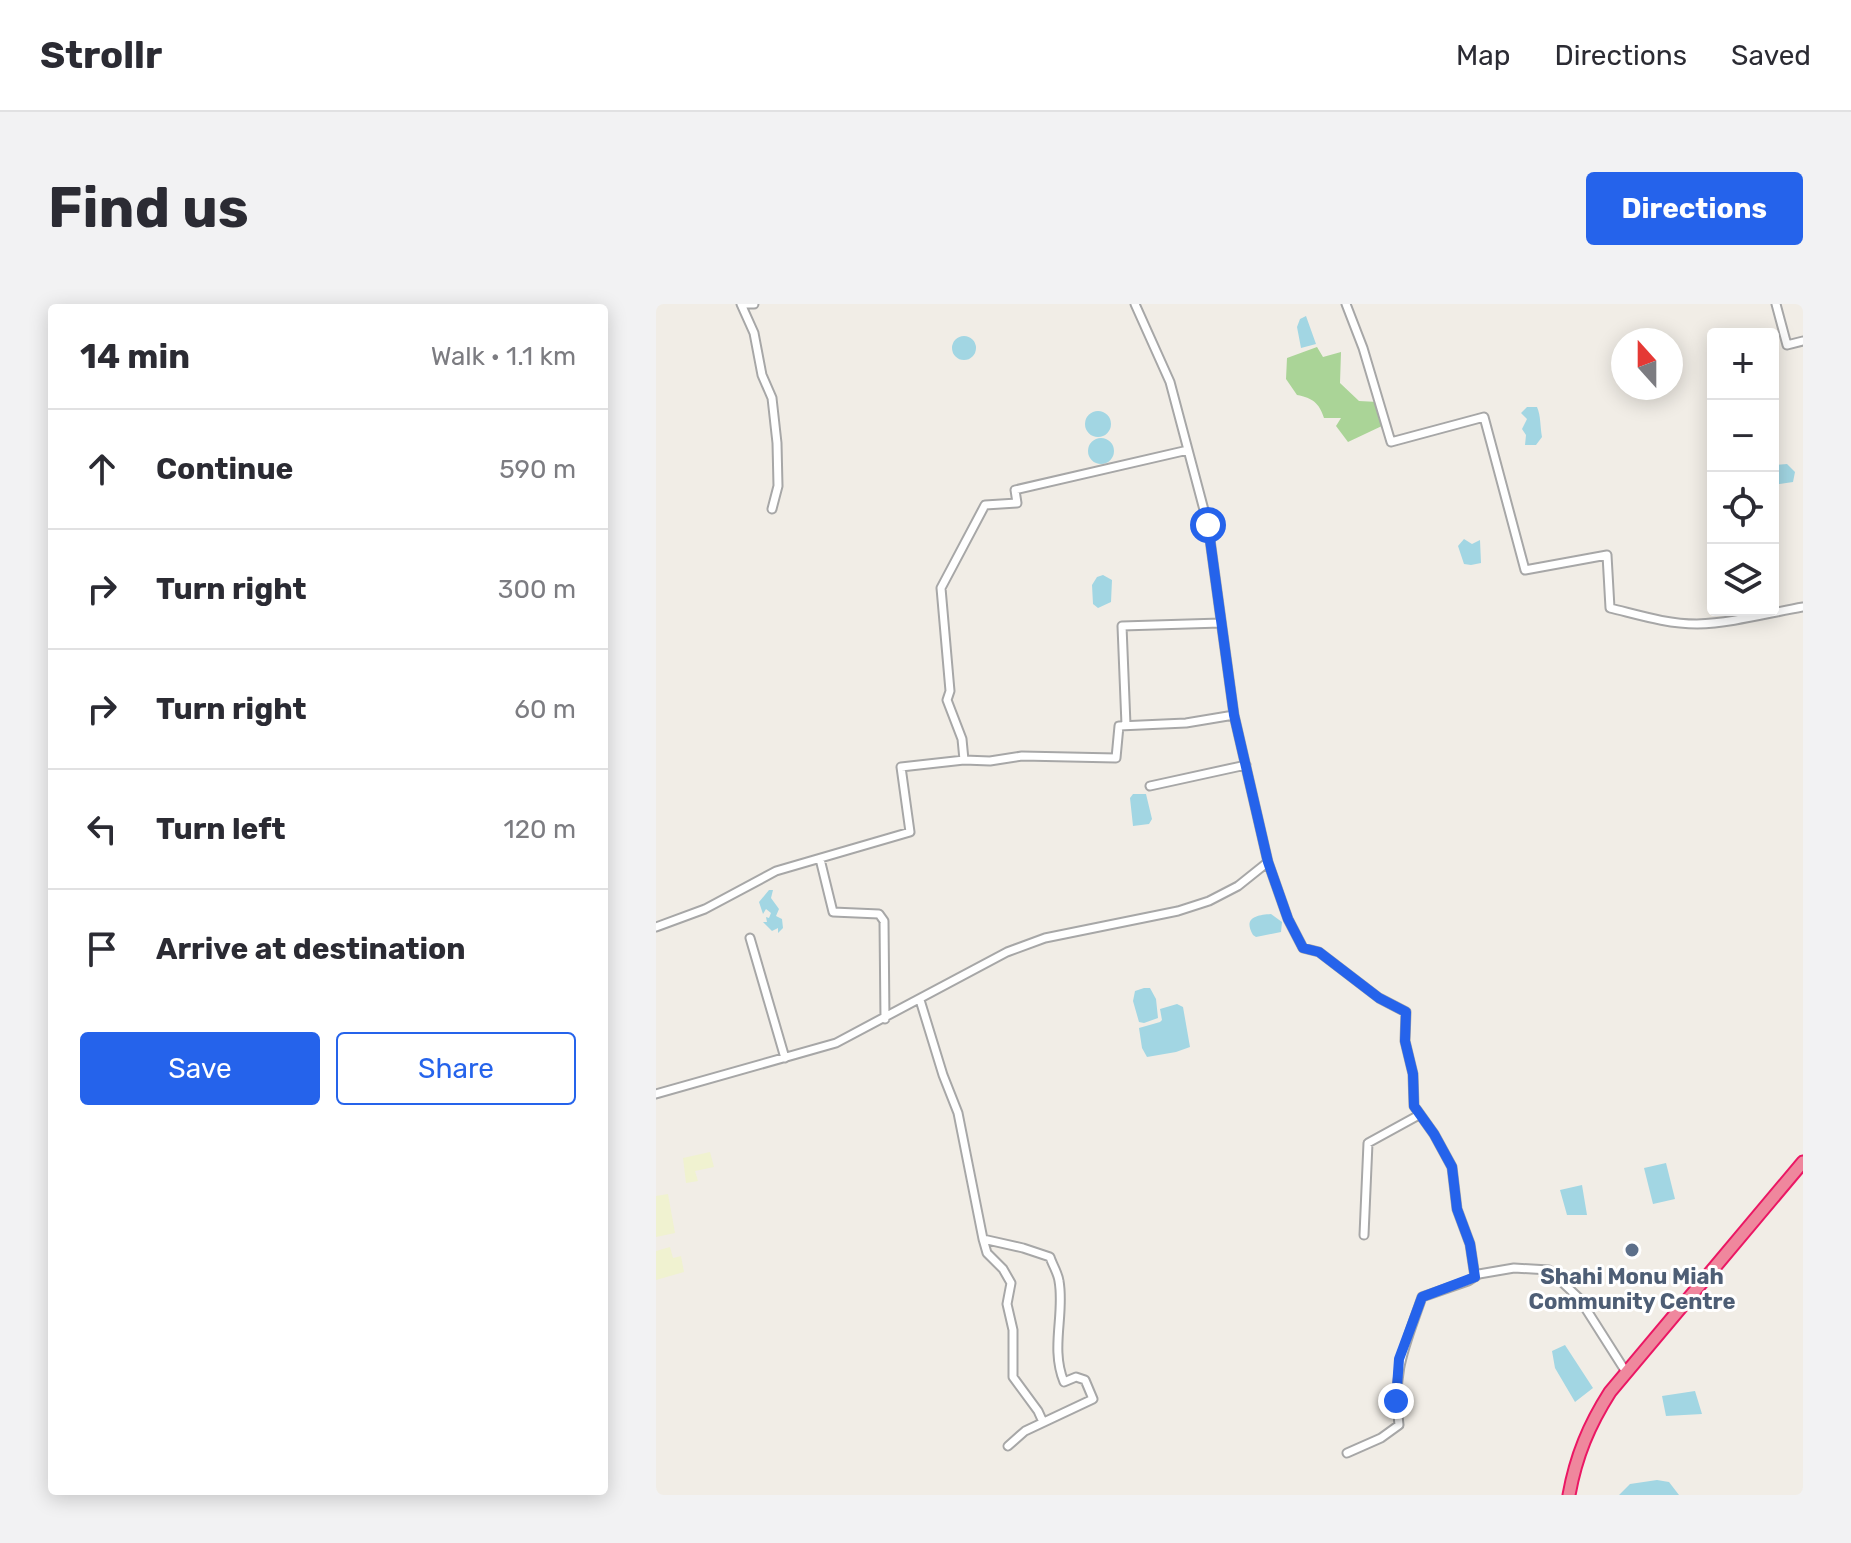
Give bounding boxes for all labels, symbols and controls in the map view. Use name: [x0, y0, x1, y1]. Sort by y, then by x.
text: Strollr: [40, 32, 162, 78]
text: Map: [1456, 39, 1510, 72]
text: Directions: [1554, 39, 1687, 72]
text: Saved: [1731, 39, 1811, 72]
button: Directions: [1586, 172, 1803, 245]
text: Find us: [48, 175, 249, 241]
north arrow: [1611, 328, 1683, 400]
map controls: [1707, 328, 1779, 616]
button: +: [1707, 328, 1779, 400]
text: 14 min: [80, 336, 190, 377]
text: Walk · 1.1 km: [431, 341, 576, 372]
button: −: [1707, 400, 1779, 472]
icon: ahead: [80, 447, 124, 491]
text: Continue: [156, 451, 293, 487]
text: 590 m: [499, 454, 576, 485]
button: locate: [1707, 472, 1779, 544]
route start: [1190, 507, 1226, 543]
button: layers: [1707, 544, 1779, 616]
icon: right: [80, 567, 124, 611]
text: Turn right: [156, 571, 307, 607]
text: 300 m: [498, 574, 576, 605]
icon: right: [80, 687, 124, 731]
text: Turn right: [156, 691, 307, 727]
text: 60 m: [514, 694, 576, 725]
icon: left: [80, 807, 124, 851]
text: Turn left: [156, 811, 286, 847]
text: 120 m: [504, 814, 576, 845]
icon: arrive: [80, 927, 124, 971]
text: Arrive at destination: [156, 931, 466, 967]
button: Save: [80, 1032, 320, 1105]
button: Share: [336, 1032, 576, 1105]
marker: Shahi Monu Miah Community Centre: [1623, 1241, 1641, 1259]
place label: Shahi Monu Miah Community Centre: [1528, 1263, 1736, 1315]
route end: [1378, 1383, 1414, 1419]

